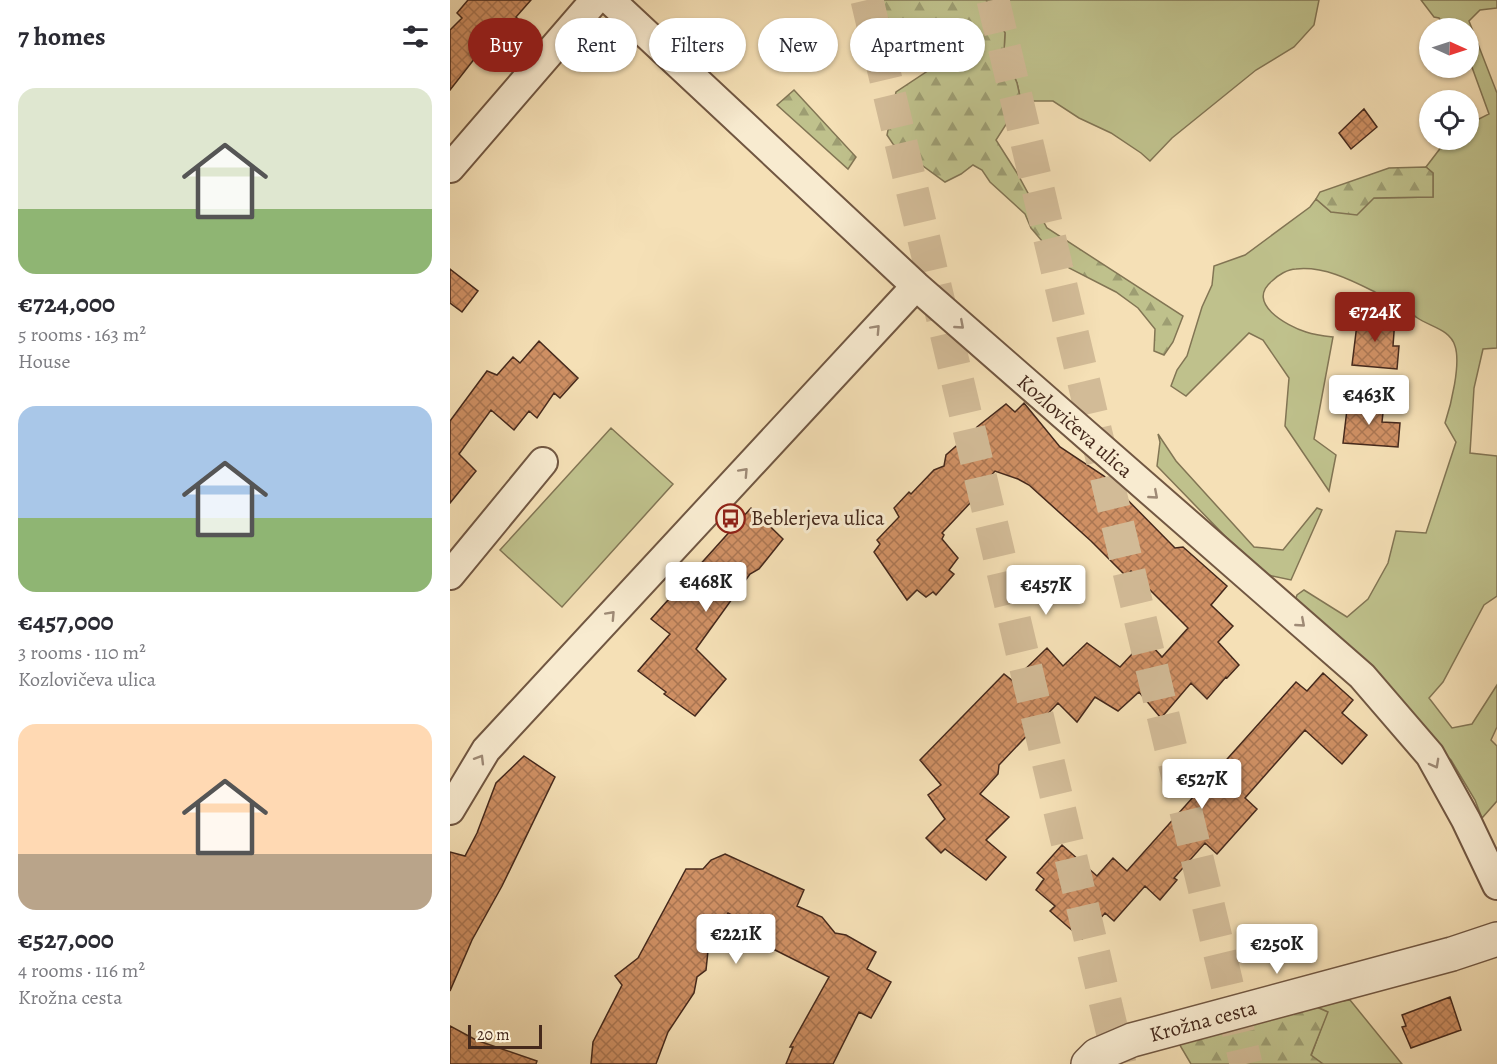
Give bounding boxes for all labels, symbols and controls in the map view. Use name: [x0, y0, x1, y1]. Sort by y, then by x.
chip: Buy: [468, 18, 543, 72]
chip: Rent: [555, 18, 637, 72]
chip: Filters: [649, 18, 746, 72]
chip: New: [758, 18, 838, 72]
chip: Apartment: [850, 18, 985, 72]
north arrow: [1419, 18, 1479, 78]
map controls: [1419, 18, 1479, 150]
text: 7 homes: [18, 19, 106, 54]
icon: filters: [399, 20, 432, 53]
button: locate: [1419, 90, 1479, 150]
icon: home: [171, 127, 279, 235]
text: €724,000: [18, 286, 115, 321]
pin: €724K: [1333, 292, 1417, 343]
text: €724K: [1349, 298, 1401, 325]
one-way arrow: [953, 318, 964, 329]
text: 5 rooms · 163 m²: [18, 321, 146, 348]
one-way arrow: [869, 326, 880, 336]
text: House: [18, 348, 70, 375]
street label: Kozlovičeva ulica: [1011, 368, 1139, 484]
pin: €463K: [1327, 375, 1411, 426]
text: €463K: [1343, 381, 1395, 408]
icon: home: [171, 445, 279, 553]
one-way arrow: [736, 468, 747, 479]
one-way arrow: [1147, 487, 1158, 498]
bus stop icon: Beblerjeva ulica: [714, 502, 746, 534]
place label: Beblerjeva ulica: [751, 504, 885, 532]
pin: €468K: [664, 562, 748, 613]
pin: €457K: [1004, 565, 1088, 616]
text: €468K: [680, 568, 732, 595]
text: €457K: [1020, 571, 1072, 598]
text: €457,000: [18, 604, 114, 639]
one-way arrow: [604, 611, 615, 621]
one-way arrow: [1294, 616, 1305, 627]
text: 3 rooms · 110 m²: [18, 639, 146, 666]
text: Kozlovičeva ulica: [18, 666, 156, 693]
one-way arrow: [473, 755, 485, 765]
one-way arrow: [1428, 758, 1439, 768]
pin: €527K: [1160, 759, 1244, 810]
icon: home: [171, 763, 279, 871]
text: €527K: [1176, 765, 1228, 792]
pin: €221K: [694, 914, 778, 965]
text: €221K: [710, 920, 762, 947]
text: €527,000: [18, 922, 114, 957]
pin: €250K: [1235, 924, 1319, 975]
text: €250K: [1251, 930, 1303, 957]
text: 4 rooms · 116 m²: [18, 957, 145, 984]
text: Krožna cesta: [18, 984, 123, 1011]
street label: Krožna cesta: [1146, 993, 1260, 1049]
scale bar: [468, 1022, 542, 1050]
text: 20 m: [477, 1024, 510, 1046]

